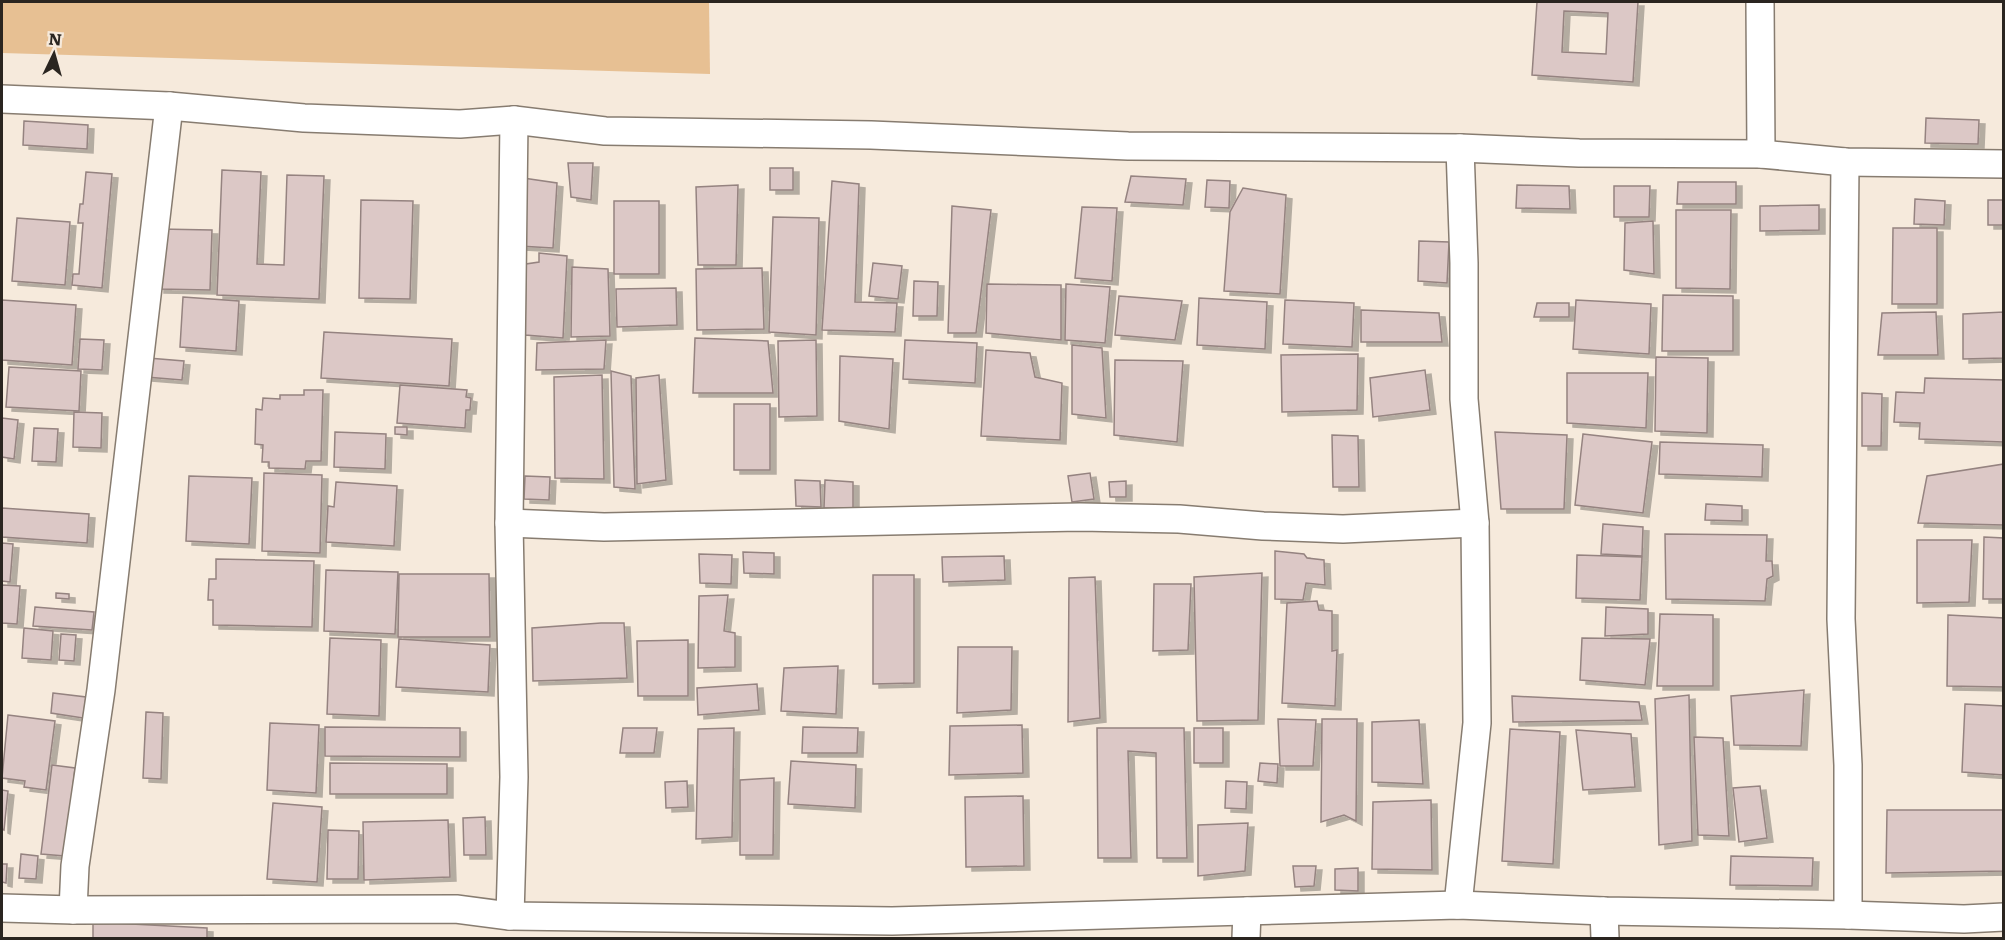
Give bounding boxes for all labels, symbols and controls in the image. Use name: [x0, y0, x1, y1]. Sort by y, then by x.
north arrow: [24, 24, 84, 84]
text: N: [48, 26, 63, 51]

